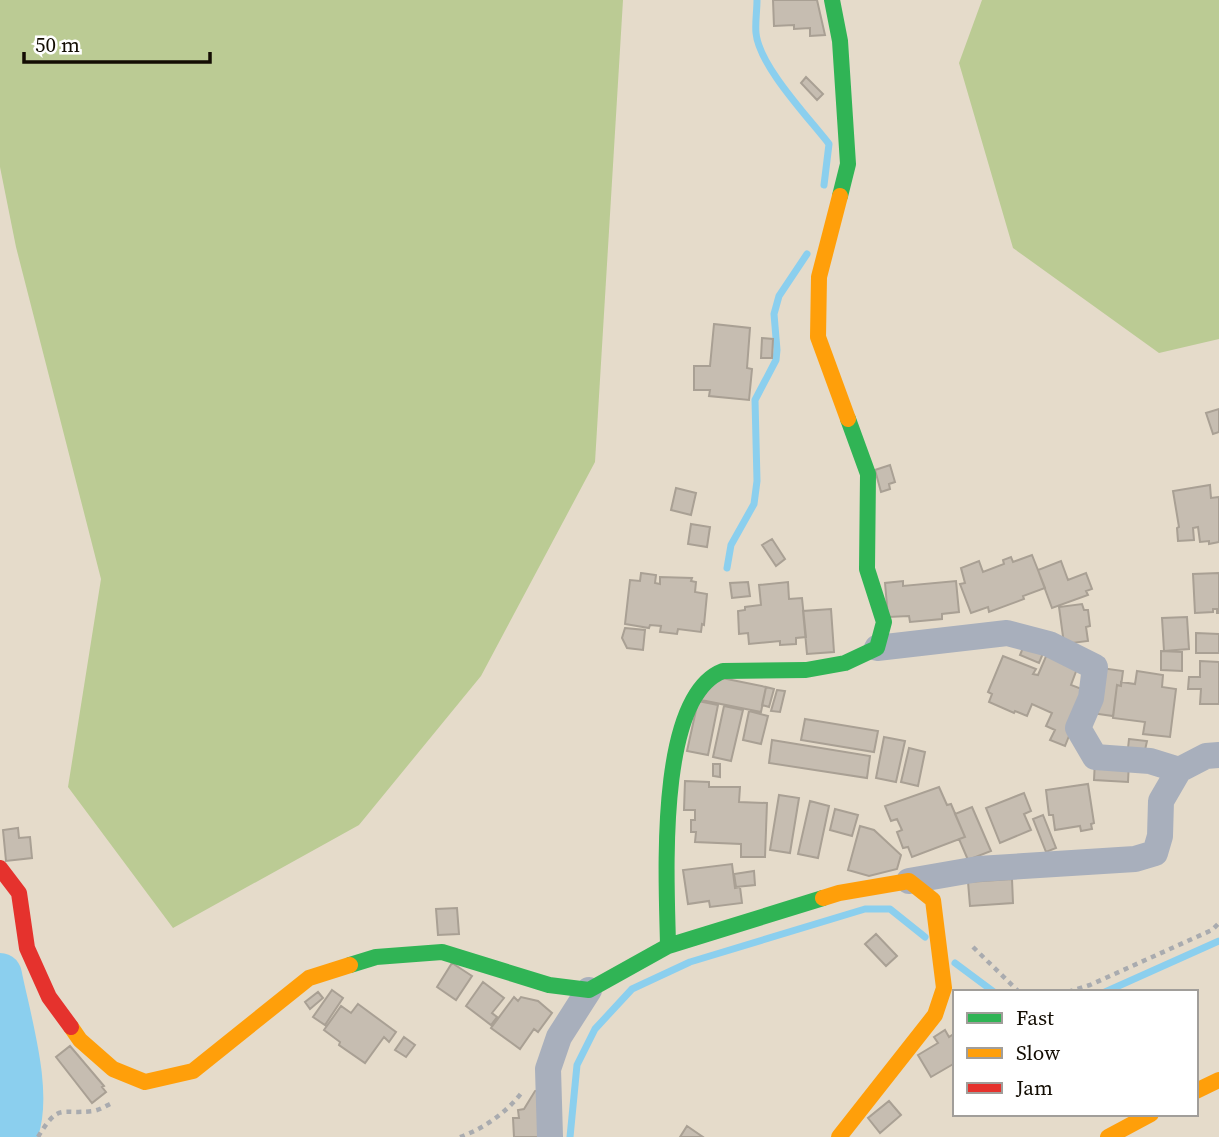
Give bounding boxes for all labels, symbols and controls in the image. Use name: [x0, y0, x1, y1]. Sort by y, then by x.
scale bar: [24, 21, 210, 65]
text: 50 m: [35, 30, 80, 59]
legend: [953, 990, 1198, 1116]
text: Fast: [1016, 1003, 1054, 1032]
text: Slow: [1016, 1038, 1060, 1067]
text: Jam: [1015, 1073, 1053, 1102]

